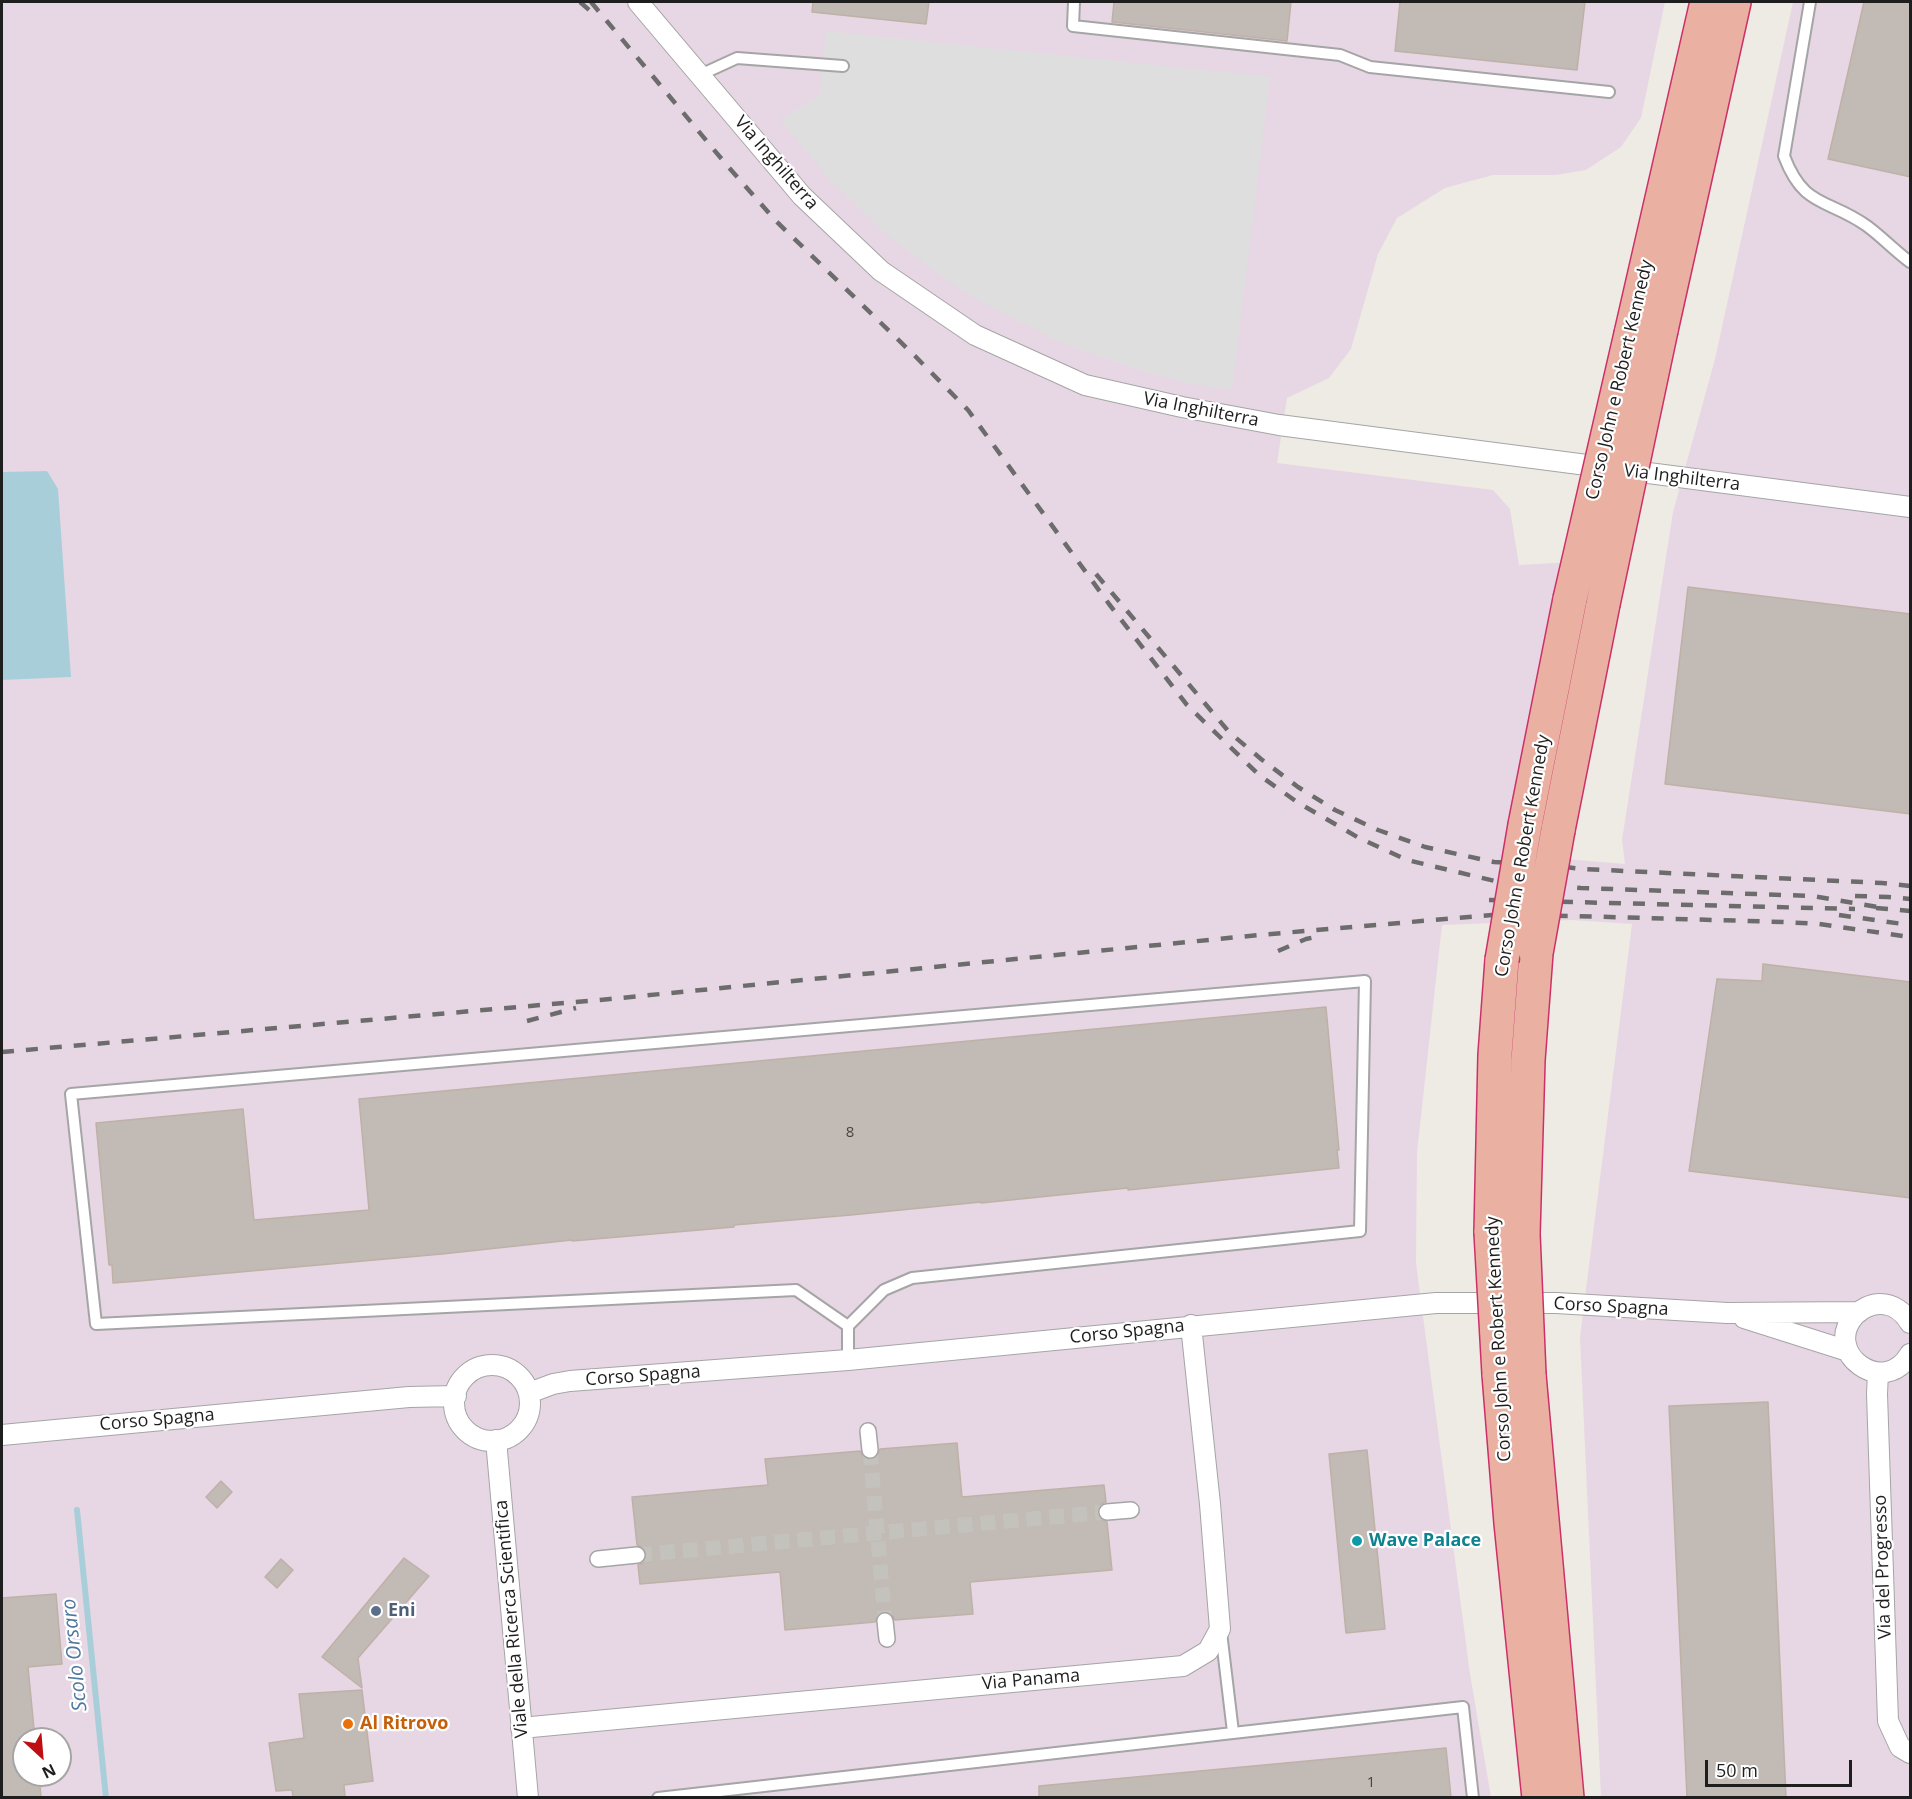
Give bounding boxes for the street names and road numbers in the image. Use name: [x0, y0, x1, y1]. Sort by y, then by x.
street label: Via Inghilterra: [729, 112, 823, 214]
street label: Corso John e Robert Kennedy: [1582, 258, 1658, 502]
street label: Via Inghilterra: [1141, 388, 1261, 432]
street label: Via Inghilterra: [1623, 460, 1741, 496]
street label: Corso John e Robert Kennedy: [1491, 733, 1555, 979]
street label: Corso John e Robert Kennedy: [1482, 1216, 1516, 1462]
street label: Corso Spagna: [1553, 1293, 1669, 1321]
street label: Corso Spagna: [1069, 1315, 1185, 1349]
street label: Corso Spagna: [585, 1361, 701, 1391]
street label: Corso Spagna: [99, 1404, 215, 1436]
street label: Via del Progresso: [1870, 1494, 1896, 1640]
street label: Viale della Ricerca Scientifica: [491, 1499, 533, 1739]
street label: Via Panama: [981, 1665, 1081, 1695]

